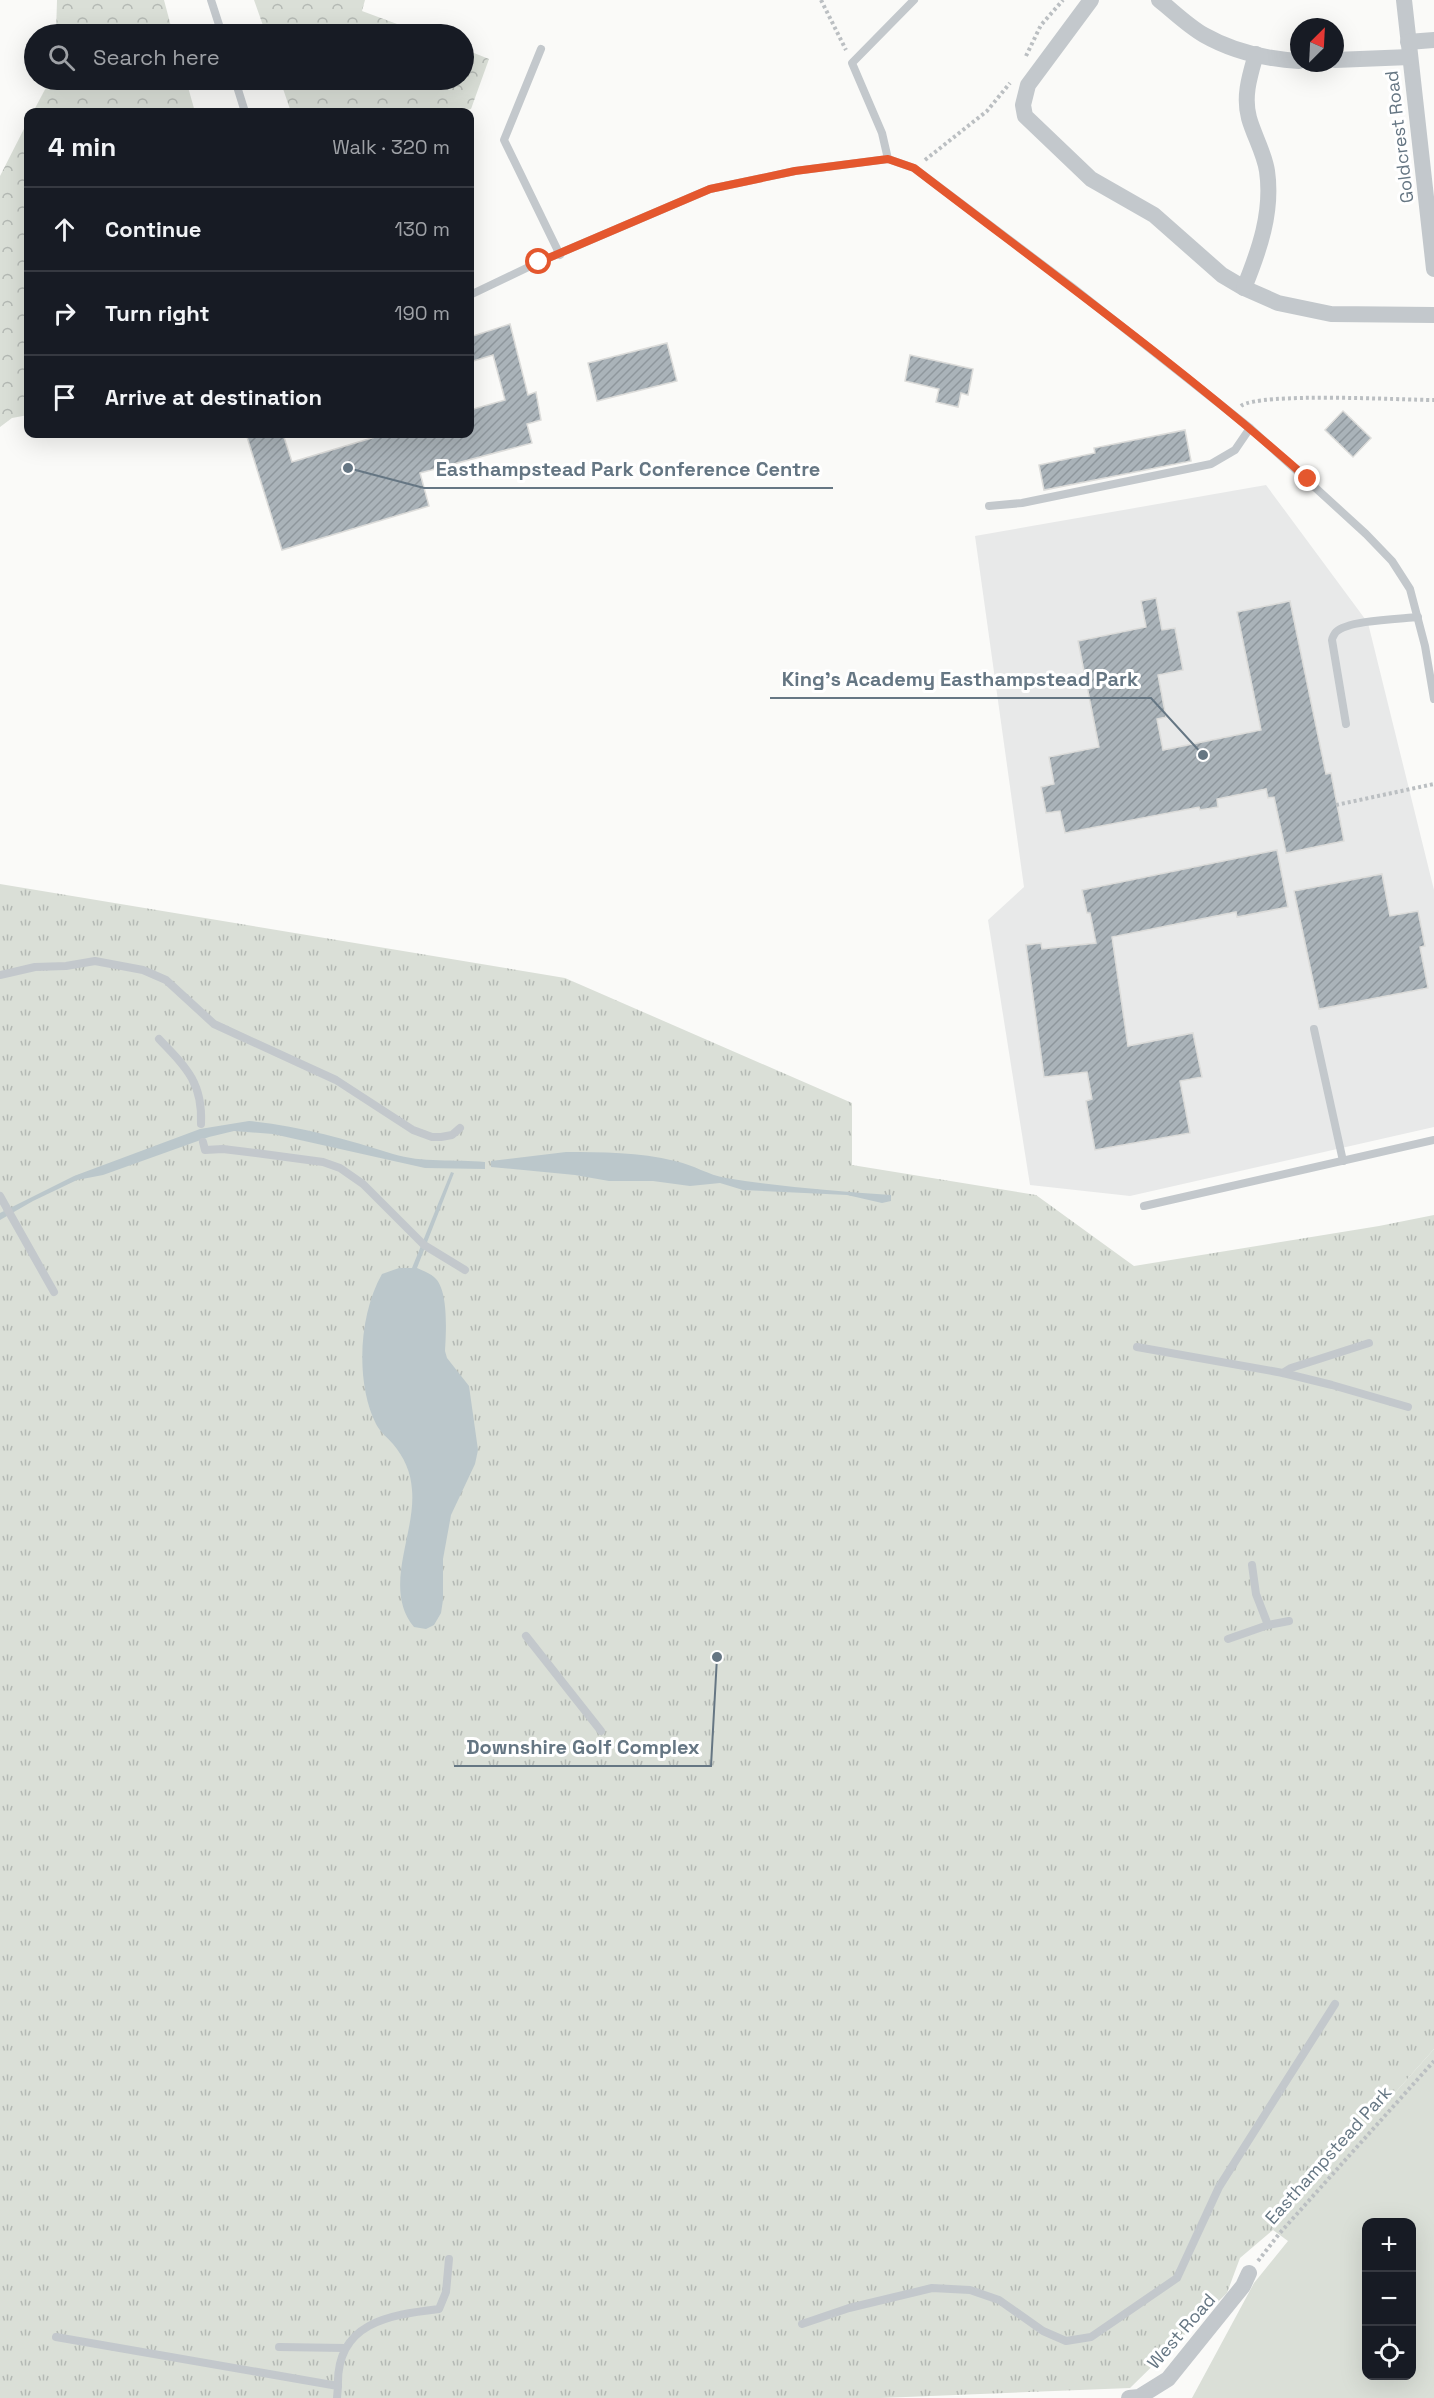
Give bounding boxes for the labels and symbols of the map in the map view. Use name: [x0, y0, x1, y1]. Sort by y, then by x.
north arrow: [1290, 18, 1344, 72]
street label: Goldcrest Road: [1379, 69, 1419, 205]
route start: [525, 248, 551, 274]
callout: Easthampstead Park Conference Centre: [424, 450, 833, 488]
text: Easthampstead Park Conference Centre: [436, 456, 820, 482]
route end: [1294, 465, 1320, 491]
callout: King's Academy Easthampstead Park: [770, 660, 1151, 698]
text: King's Academy Easthampstead Park: [782, 666, 1138, 692]
callout: Downshire Golf Complex: [454, 1728, 711, 1766]
text: Downshire Golf Complex: [466, 1734, 700, 1760]
street label: Easthampstead Park: [1260, 2081, 1396, 2229]
street label: West Road: [1142, 2289, 1220, 2373]

